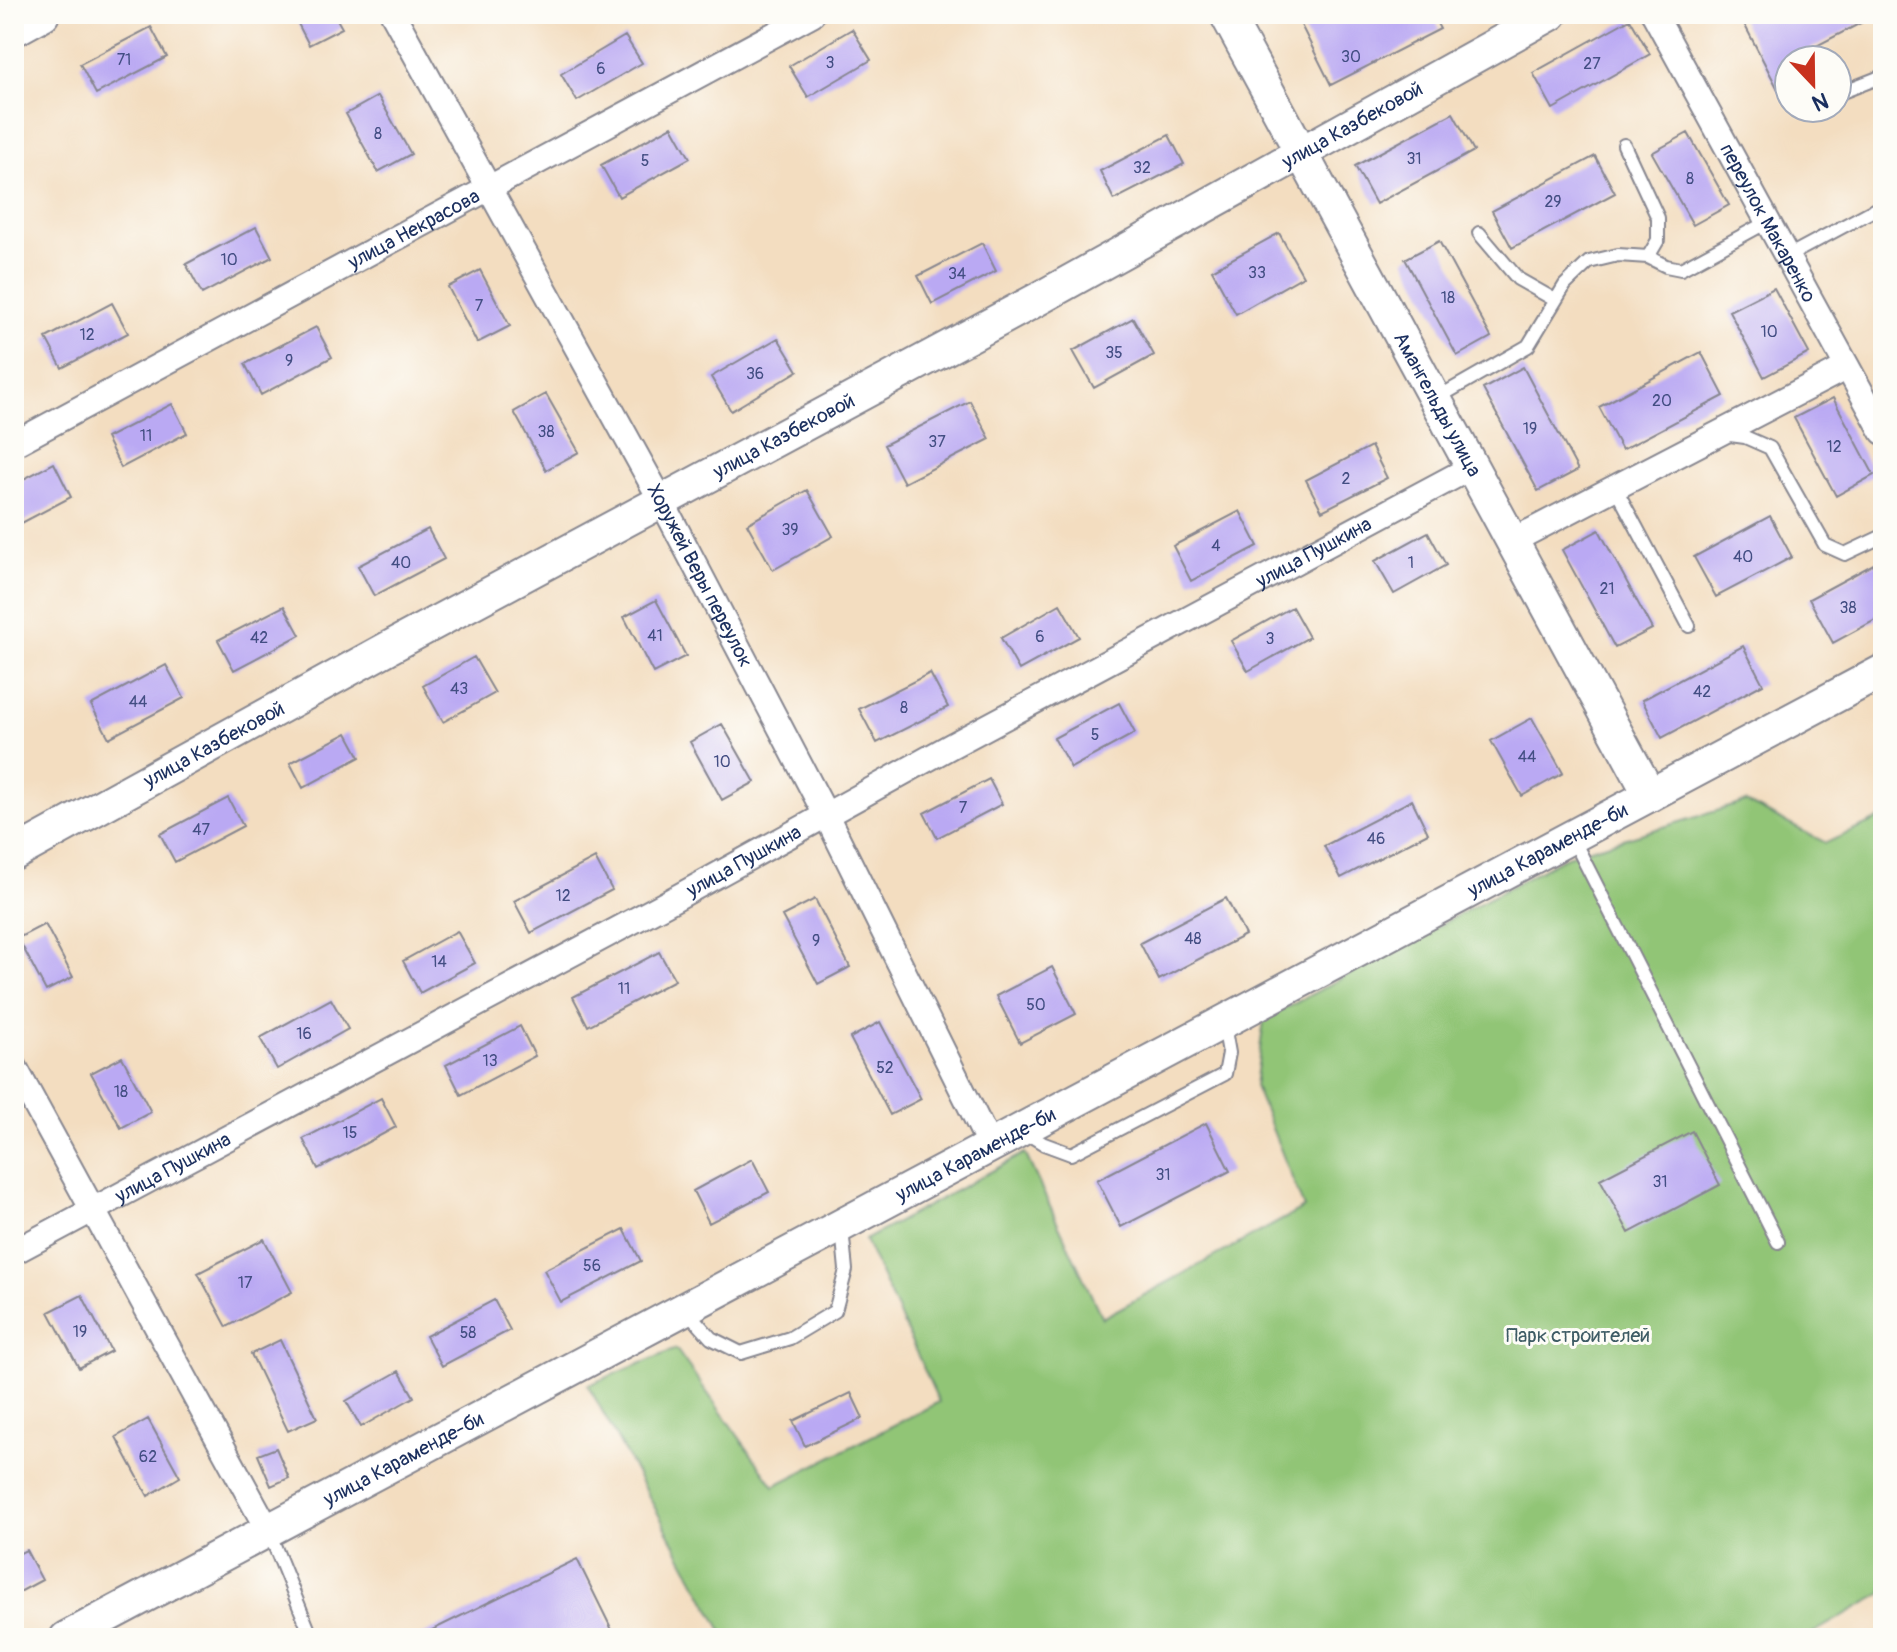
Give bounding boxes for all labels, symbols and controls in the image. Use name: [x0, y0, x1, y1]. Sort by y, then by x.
north arrow: [1773, 44, 1853, 124]
house number: 30: [1341, 47, 1361, 67]
house number: 71: [117, 50, 131, 70]
house number: 3: [826, 53, 835, 73]
house number: 27: [1583, 54, 1601, 74]
house number: 6: [596, 59, 606, 79]
street label: улица Казбековой: [1276, 75, 1427, 174]
text: N: [1808, 86, 1832, 117]
house number: 8: [374, 124, 382, 144]
street label: переулок Макаренко: [1715, 139, 1822, 307]
house number: 31: [1406, 149, 1422, 169]
house number: 5: [641, 151, 649, 171]
house number: 32: [1133, 158, 1151, 178]
house number: 8: [1686, 169, 1694, 189]
street label: улица Некрасова: [343, 183, 484, 275]
house number: 29: [1544, 192, 1562, 212]
house number: 10: [220, 250, 238, 270]
house number: 33: [1248, 263, 1266, 283]
house number: 34: [948, 264, 966, 284]
house number: 18: [1441, 288, 1455, 308]
house number: 7: [475, 296, 484, 316]
house number: 10: [1760, 322, 1778, 342]
house number: 12: [79, 325, 95, 345]
street label: Амангельды улица: [1388, 328, 1487, 481]
house number: 35: [1105, 343, 1123, 363]
house number: 9: [285, 351, 293, 371]
house number: 36: [746, 364, 764, 384]
street label: улица Казбековой: [708, 387, 859, 484]
house number: 20: [1652, 391, 1672, 411]
house number: 19: [1523, 419, 1537, 439]
house number: 38: [538, 422, 555, 442]
house number: 11: [140, 426, 152, 446]
house number: 37: [928, 432, 946, 452]
house number: 12: [1826, 437, 1842, 457]
house number: 2: [1342, 469, 1351, 489]
street label: Хоружей Веры переулок: [642, 479, 759, 671]
street label: улица Пушкина: [1250, 511, 1375, 594]
house number: 39: [781, 520, 799, 540]
house number: 4: [1211, 536, 1221, 556]
house number: 40: [1733, 547, 1753, 567]
house number: 40: [391, 553, 411, 573]
house number: 1: [1408, 553, 1414, 573]
house number: 21: [1599, 579, 1615, 599]
house number: 38: [1840, 598, 1857, 618]
house number: 41: [647, 626, 663, 646]
house number: 6: [1035, 627, 1045, 647]
house number: 42: [250, 628, 268, 648]
house number: 3: [1266, 629, 1275, 649]
house number: 43: [450, 679, 468, 699]
house number: 42: [1693, 682, 1711, 702]
house number: 44: [129, 692, 147, 712]
street label: улица Казбековой: [138, 695, 289, 793]
house number: 8: [900, 698, 908, 718]
house number: 5: [1091, 725, 1099, 745]
house number: 44: [1518, 747, 1536, 767]
house number: 10: [713, 752, 731, 772]
street label: улица Караменде-би: [1462, 797, 1632, 903]
house number: 7: [959, 798, 968, 818]
street label: улица Пушкина: [681, 819, 805, 903]
house number: 47: [192, 820, 210, 840]
house number: 46: [1367, 829, 1385, 849]
house number: 12: [555, 886, 571, 906]
house number: 48: [1184, 929, 1202, 949]
house number: 9: [812, 931, 820, 951]
house number: 14: [431, 952, 447, 972]
house number: 11: [618, 979, 630, 999]
house number: 50: [1026, 995, 1046, 1015]
house number: 16: [296, 1024, 312, 1044]
house number: 13: [482, 1051, 498, 1071]
house number: 52: [876, 1058, 894, 1078]
house number: 18: [114, 1082, 128, 1102]
street label: улица Караменде-би: [890, 1101, 1060, 1207]
house number: 15: [343, 1123, 357, 1143]
street label: улица Пушкина: [110, 1126, 235, 1209]
house number: 31: [1155, 1165, 1171, 1185]
house number: 31: [1652, 1172, 1668, 1192]
house number: 56: [583, 1256, 601, 1276]
house number: 17: [238, 1273, 253, 1293]
house number: 19: [73, 1322, 87, 1342]
house number: 58: [460, 1323, 476, 1343]
park label: Парк строителей: [1506, 1323, 1650, 1348]
street label: улица Караменде-би: [318, 1406, 488, 1512]
house number: 62: [139, 1447, 157, 1467]

